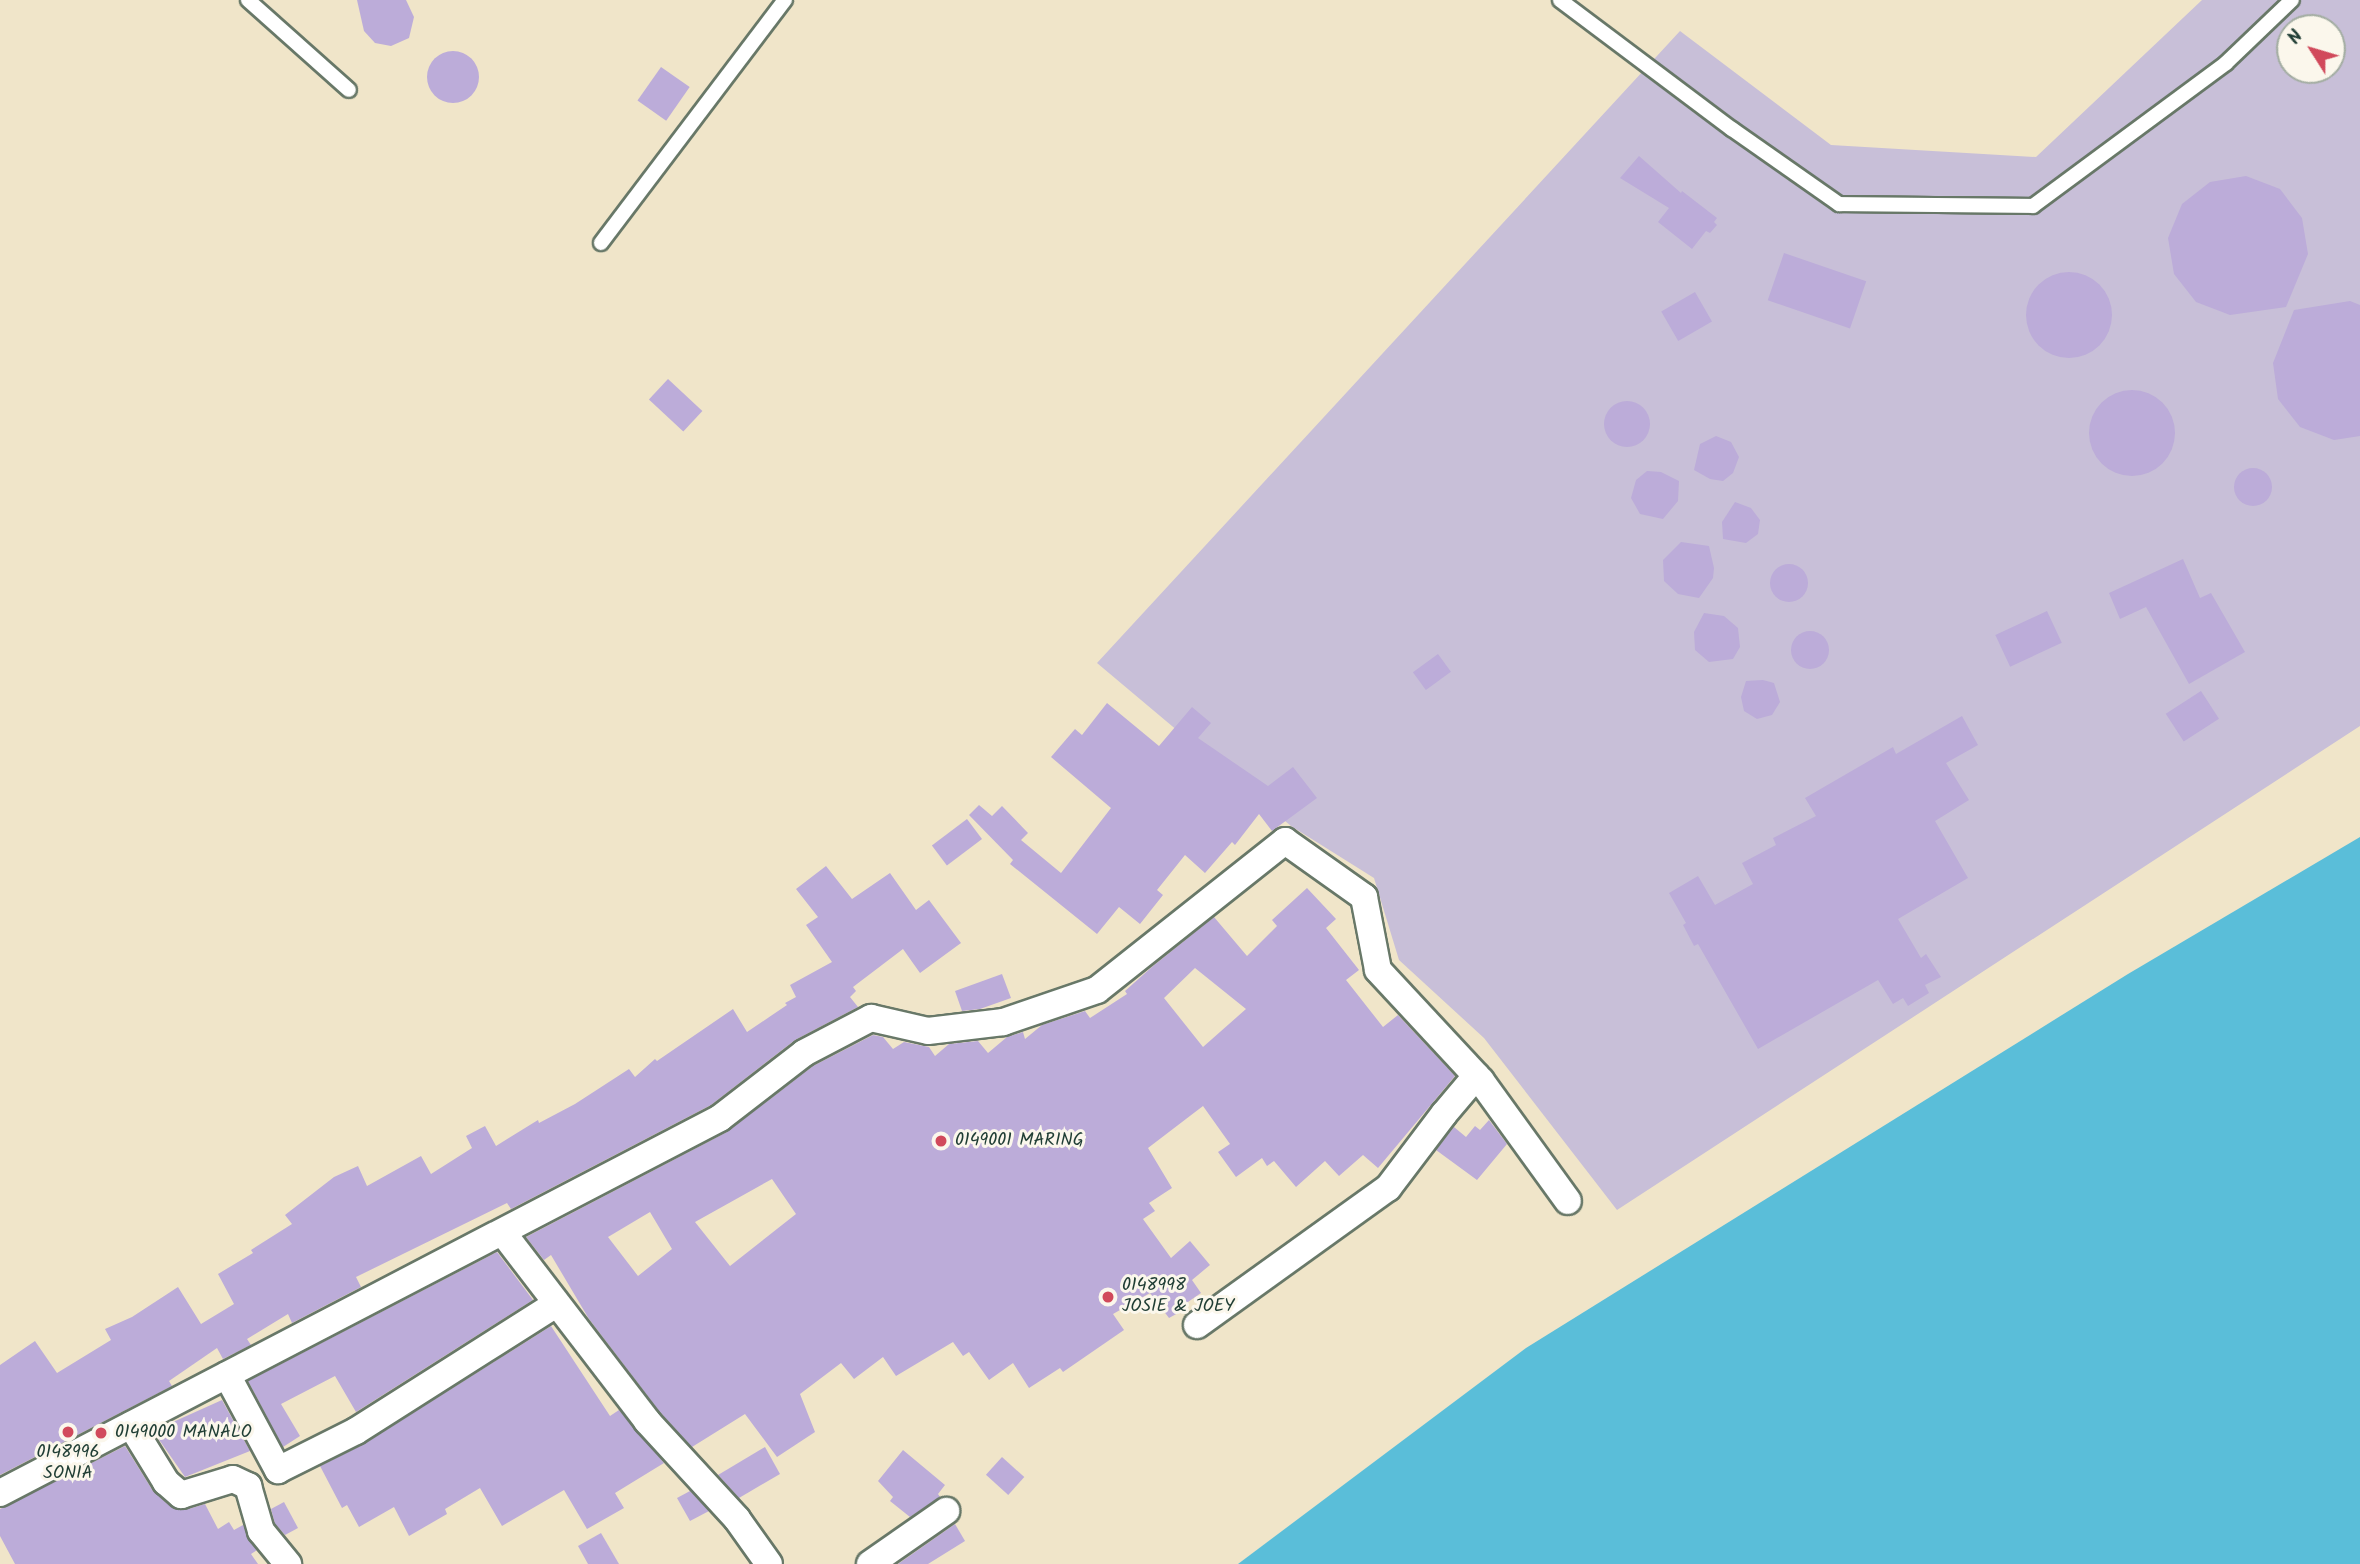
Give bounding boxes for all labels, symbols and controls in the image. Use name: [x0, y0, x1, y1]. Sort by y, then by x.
north arrow: [2276, 14, 2346, 84]
text: N: [2280, 24, 2311, 51]
place label: 0149001 MARING: [955, 1130, 1084, 1152]
marker: 0149001 MARING: [933, 1133, 949, 1149]
place label: 0148998 JOSIE & JOEY: [1122, 1276, 1235, 1318]
marker: 0148998 JOSIE & JOEY: [1100, 1289, 1116, 1305]
place label: 0149000 MANALO: [115, 1422, 252, 1444]
marker: 0148996 SONIA: [60, 1424, 76, 1440]
marker: 0149000 MANALO: [93, 1425, 109, 1441]
place label: 0148996 SONIA: [37, 1443, 99, 1486]

